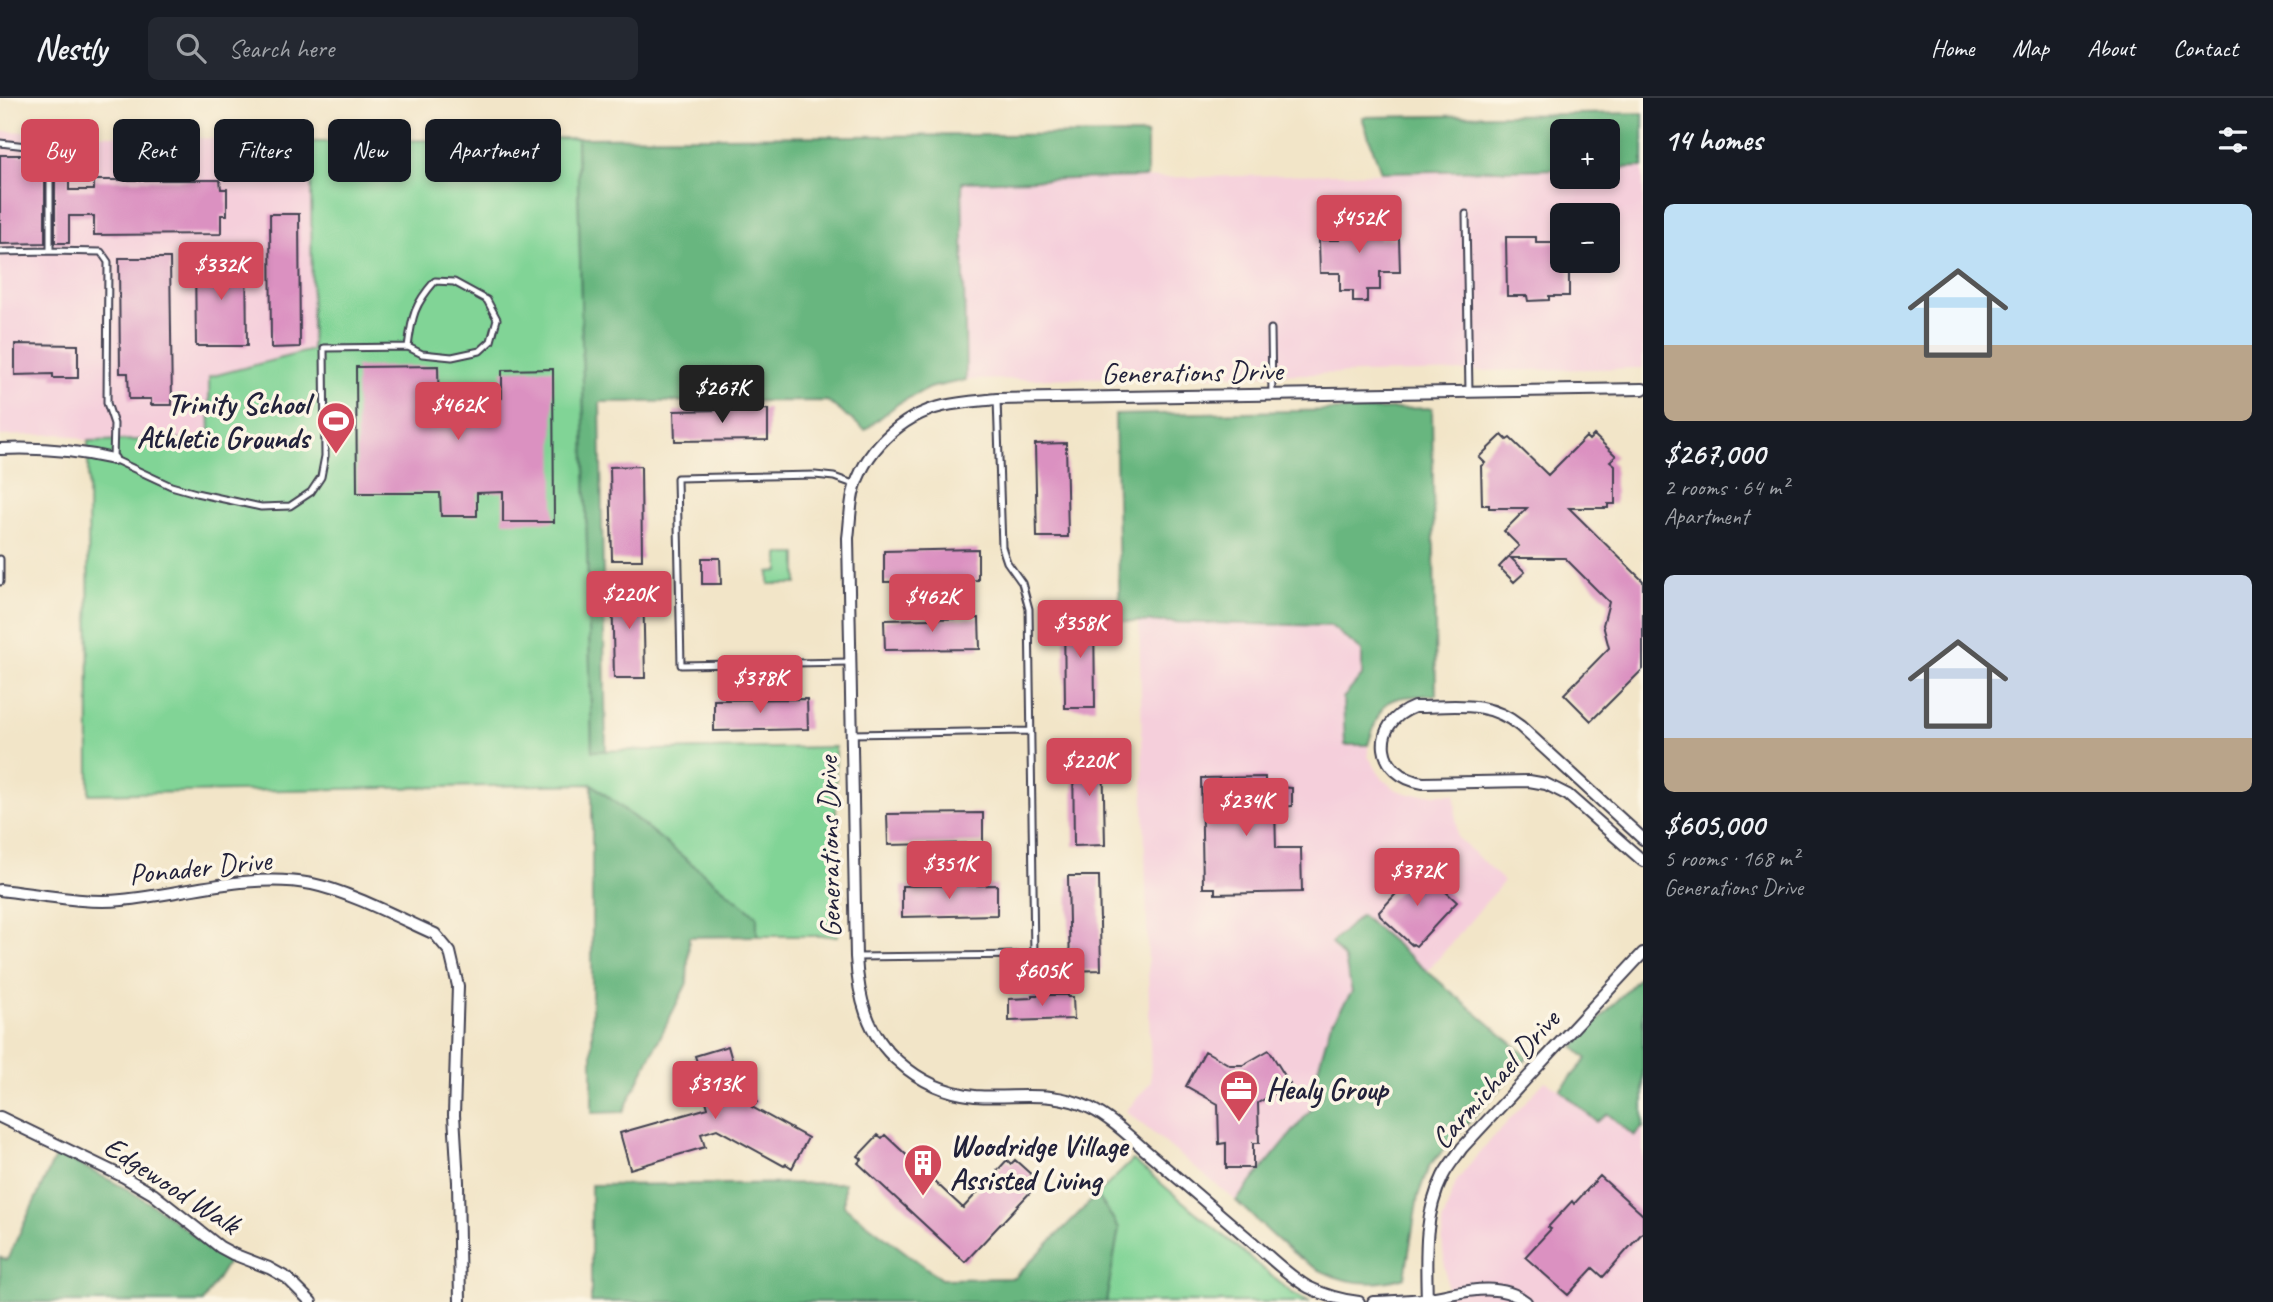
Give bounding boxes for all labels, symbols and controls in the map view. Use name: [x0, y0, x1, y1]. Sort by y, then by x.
search box: [148, 17, 638, 80]
text: Nestly: [35, 27, 106, 69]
icon: search: [172, 29, 210, 67]
text: Search here: [228, 32, 334, 65]
text: Home: [1931, 33, 1974, 63]
text: Map: [2012, 33, 2049, 63]
text: About: [2087, 33, 2135, 63]
text: Contact: [2173, 33, 2238, 63]
chip: Buy: [21, 119, 99, 182]
chip: Rent: [113, 119, 200, 182]
chip: Filters: [214, 119, 314, 182]
chip: New: [328, 119, 411, 182]
chip: Apartment: [425, 119, 561, 182]
map controls: [1550, 119, 1620, 273]
button: +: [1550, 119, 1620, 189]
text: 14 homes: [1664, 121, 1762, 159]
icon: filters: [2214, 121, 2252, 159]
pin: $452K: [1310, 195, 1408, 255]
text: $452K: [1333, 203, 1385, 232]
button: −: [1550, 203, 1620, 273]
pin: $332K: [172, 242, 270, 302]
text: $332K: [194, 250, 248, 279]
icon: home: [1895, 250, 2021, 376]
street label: Generations Drive: [1101, 351, 1285, 393]
pin: $267K: [673, 366, 771, 425]
text: $267K: [695, 373, 749, 402]
pin: $462K: [409, 382, 507, 442]
place label: Trinity School Athletic Grounds: [137, 385, 315, 457]
text: $462K: [431, 390, 485, 419]
sports icon: Trinity School Athletic Grounds: [315, 400, 357, 455]
text: $267,000: [1664, 435, 1765, 473]
text: 2 rooms · 64 m²: [1664, 473, 1788, 502]
text: Apartment: [1664, 502, 1749, 531]
pin: $220K: [580, 572, 678, 631]
pin: $462K: [883, 574, 981, 634]
text: $220K: [602, 579, 656, 608]
text: $462K: [905, 582, 959, 611]
pin: $358K: [1031, 601, 1129, 660]
text: $358K: [1054, 608, 1106, 637]
icon: home: [1895, 621, 2021, 747]
pin: $378K: [711, 656, 809, 715]
text: $378K: [734, 663, 787, 692]
pin: $220K: [1040, 738, 1138, 798]
text: $220K: [1062, 746, 1116, 775]
street label: Generations Drive: [808, 754, 850, 938]
pin: $234K: [1197, 778, 1295, 838]
text: $234K: [1219, 786, 1273, 815]
text: $605,000: [1664, 806, 1765, 844]
street label: Ponader Drive: [127, 840, 275, 893]
pin: $351K: [900, 842, 998, 901]
text: 5 rooms · 168 m²: [1664, 844, 1799, 873]
pin: $372K: [1368, 848, 1466, 908]
text: $351K: [923, 849, 975, 878]
text: $372K: [1391, 856, 1444, 885]
text: Generations Drive: [1664, 873, 1803, 902]
pin: $605K: [993, 948, 1091, 1008]
text: $605K: [1015, 956, 1069, 985]
street label: Carmichael Drive: [1422, 1000, 1569, 1157]
pin: $313K: [666, 1062, 764, 1121]
office icon: Healy Group: [1218, 1068, 1260, 1123]
text: $313K: [688, 1069, 742, 1098]
place label: Healy Group: [1266, 1070, 1390, 1109]
street label: Edgewood Walk: [97, 1127, 249, 1244]
place label: Woodridge Village Assisted Living: [950, 1127, 1130, 1199]
building icon: Woodridge Village Assisted Living: [902, 1142, 944, 1197]

